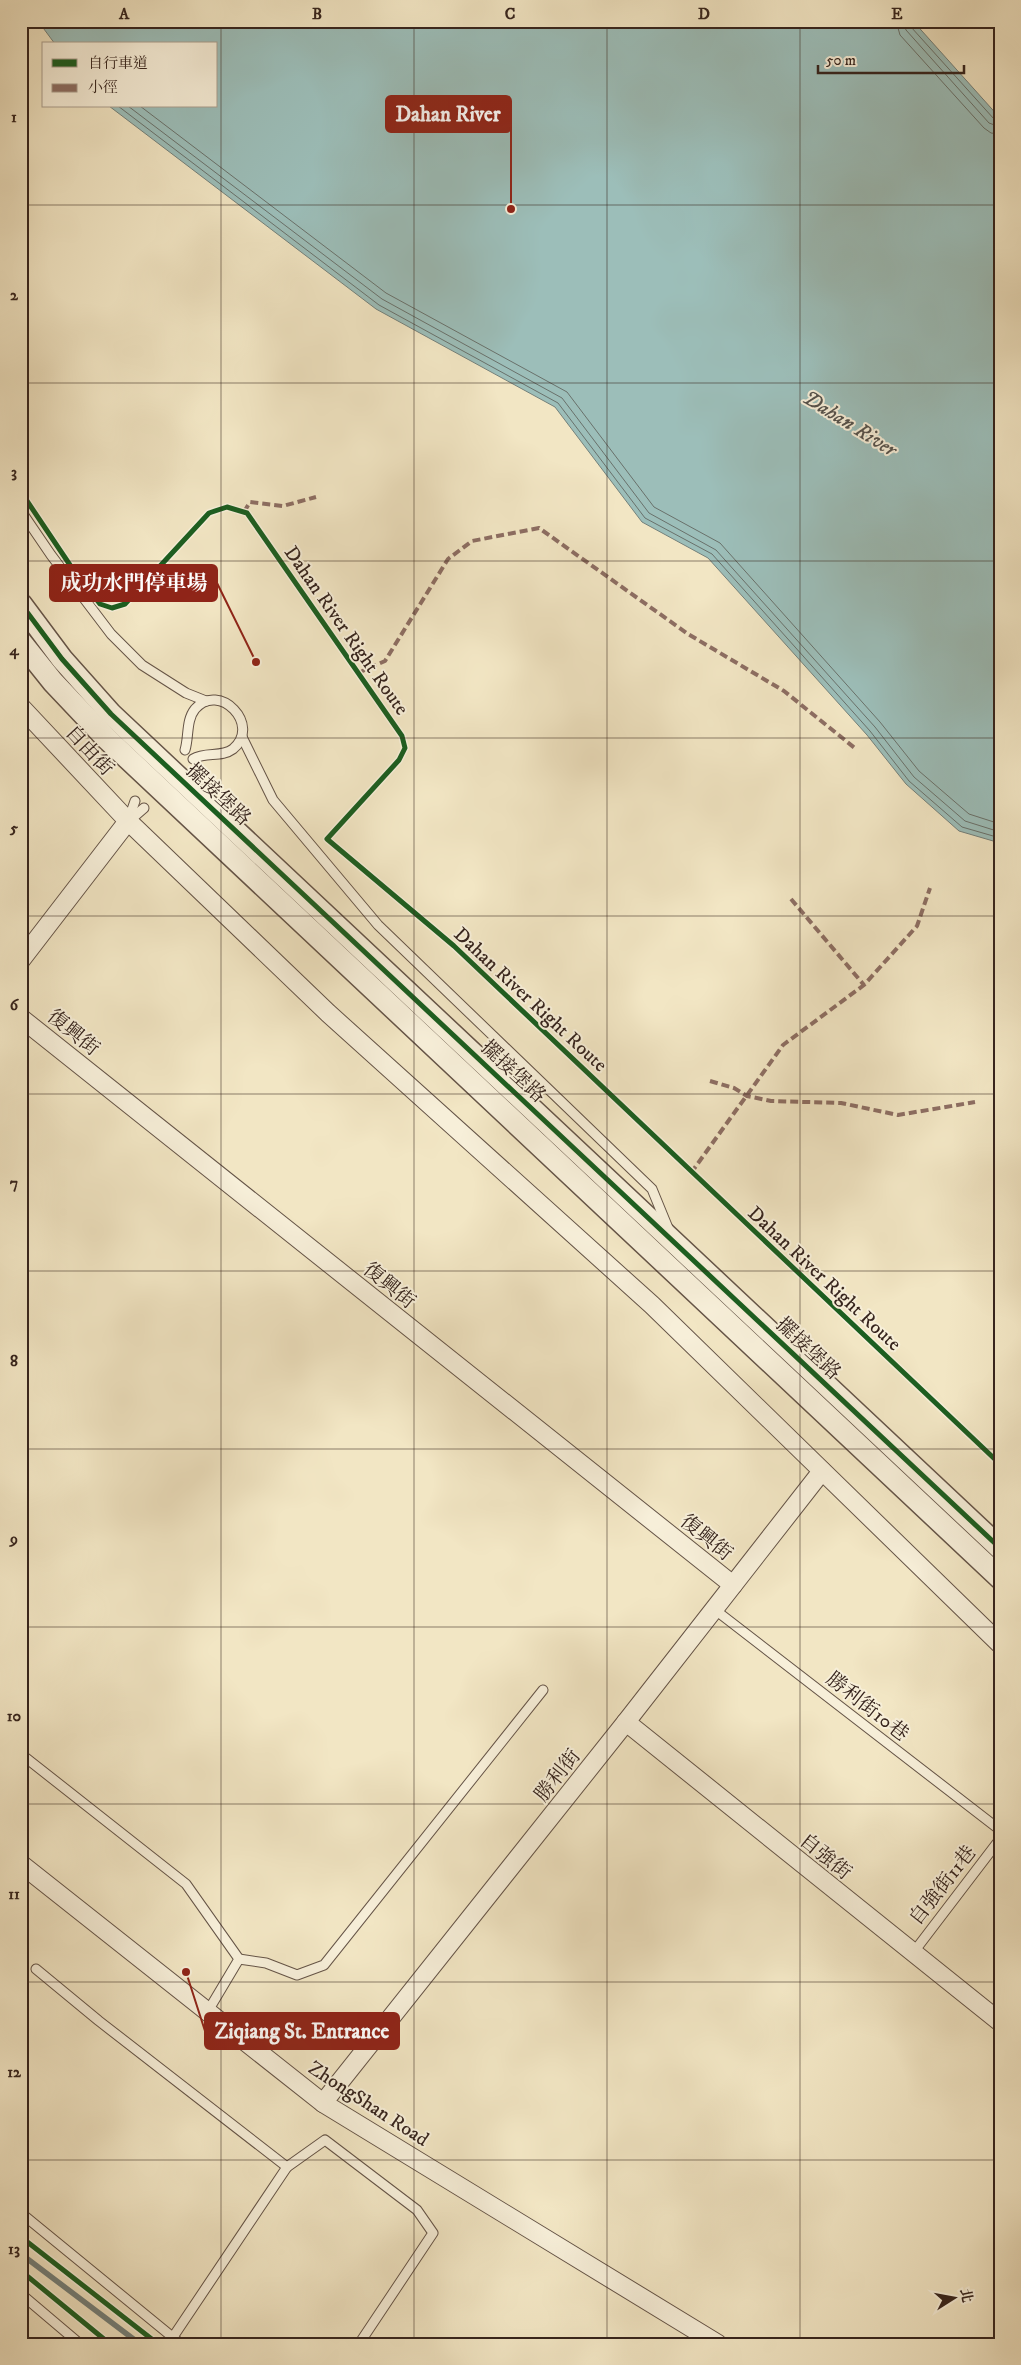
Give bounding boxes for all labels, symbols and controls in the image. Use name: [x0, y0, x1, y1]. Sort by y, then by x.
text: A: [118, 4, 130, 24]
text: B: [312, 4, 322, 24]
text: C: [505, 4, 515, 24]
text: D: [698, 4, 710, 24]
text: E: [891, 4, 903, 24]
legend: [42, 42, 218, 108]
scale bar: [818, 42, 965, 74]
text: 50 m: [826, 51, 856, 70]
text: 自行車道: [88, 54, 148, 73]
text: 小徑: [88, 78, 118, 97]
callout: Dahan River: [386, 96, 511, 132]
text: Dahan River: [395, 102, 502, 128]
text: 1: [11, 107, 17, 127]
text: 2: [10, 285, 19, 305]
water label: Dahan River: [798, 385, 903, 464]
text: 3: [11, 462, 17, 482]
street label: Dahan River Right Route: [278, 541, 414, 720]
callout: 成功水門停車場: [50, 565, 217, 601]
text: 成功水門停車場: [61, 571, 208, 597]
text: 4: [8, 640, 19, 660]
street label: 自由街: [59, 721, 119, 781]
street label: 擺接堡路: [180, 759, 256, 832]
text: 5: [9, 818, 18, 838]
street label: Dahan River Right Route: [448, 922, 612, 1078]
text: 6: [10, 995, 20, 1015]
street label: 復興街: [42, 1005, 104, 1062]
street label: 擺接堡路: [475, 1036, 551, 1109]
text: 7: [10, 1173, 18, 1193]
street label: Dahan River Right Route: [742, 1201, 906, 1357]
street label: 復興街: [358, 1258, 420, 1315]
street label: 擺接堡路: [770, 1313, 846, 1386]
text: 8: [10, 1351, 18, 1371]
street label: 復興街: [675, 1510, 737, 1567]
text: 9: [9, 1529, 18, 1549]
street label: 勝利街10巷: [821, 1667, 913, 1747]
text: 10: [7, 1706, 22, 1726]
street label: 勝利街: [530, 1745, 587, 1807]
street label: 自強街: [794, 1829, 856, 1886]
street label: 自強街11巷: [904, 1841, 982, 1931]
text: 11: [8, 1884, 20, 1904]
callout: Ziqiang St. Entrance: [205, 2013, 399, 2049]
text: Ziqiang St. Entrance: [215, 2019, 389, 2045]
street label: ZhongShan Road: [303, 2056, 433, 2153]
text: 12: [7, 2062, 22, 2082]
text: 13: [8, 2239, 20, 2259]
north arrow: [928, 2272, 978, 2322]
text: 北: [956, 2287, 976, 2304]

